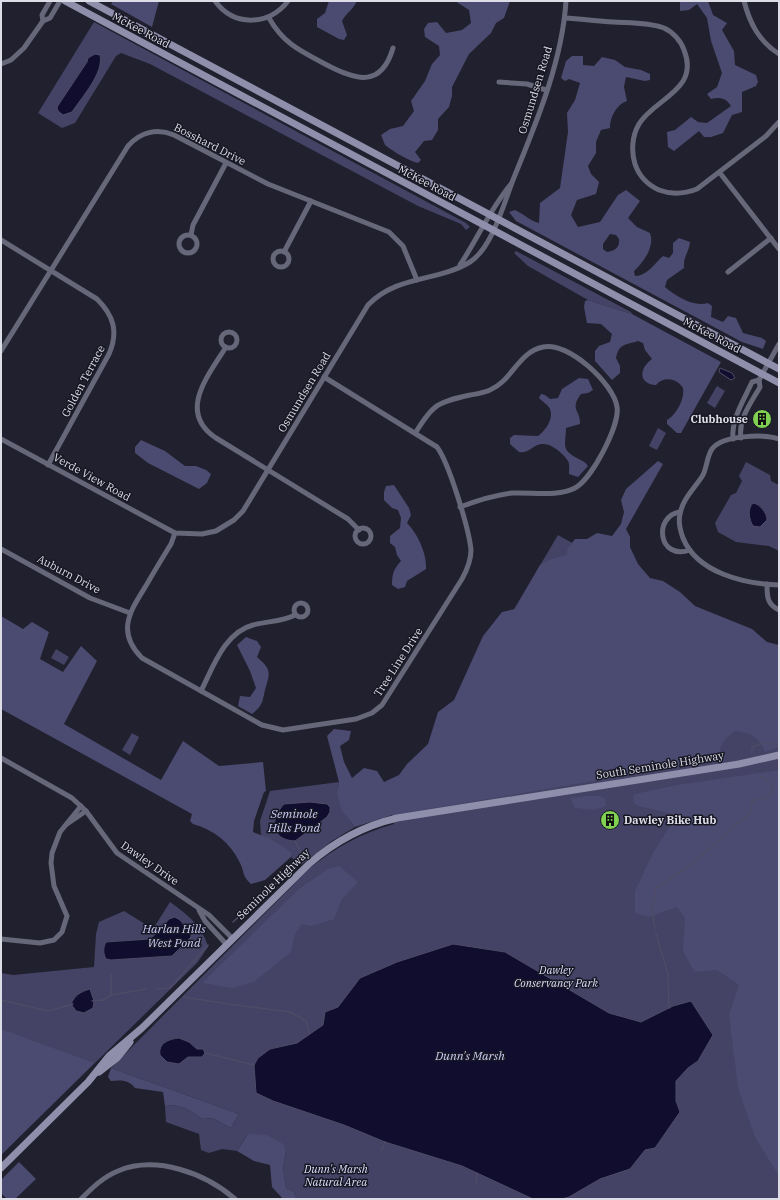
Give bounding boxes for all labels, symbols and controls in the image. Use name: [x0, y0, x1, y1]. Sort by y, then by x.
street label: McKee Road: [110, 9, 173, 51]
street label: Osmundsen Road: [515, 44, 555, 136]
street label: Bosshard Drive: [172, 120, 248, 168]
street label: McKee Road: [396, 162, 459, 204]
street label: McKee Road: [681, 314, 744, 356]
street label: Golden Terrace: [58, 343, 108, 419]
street label: Osmundsen Road: [274, 349, 334, 435]
building icon: Clubhouse: [751, 408, 773, 430]
place label: Clubhouse: [691, 412, 748, 426]
street label: Verde View Road: [51, 450, 133, 504]
street label: Auburn Drive: [35, 551, 103, 597]
street label: Tree Line Drive: [370, 625, 426, 699]
street label: South Seminole Highway: [595, 748, 725, 782]
water label: Seminole Hills Pond: [267, 806, 321, 835]
building icon: Dawley Bike Hub: [599, 809, 621, 831]
place label: Dawley Bike Hub: [624, 813, 716, 827]
street label: Dawley Drive: [118, 838, 182, 888]
street label: Seminole Highway: [233, 845, 313, 923]
water label: Harlan Hills West Pond: [141, 921, 206, 950]
park label: Dawley Conservancy Park: [514, 963, 598, 990]
water label: Dunn's Marsh: [434, 1048, 505, 1063]
park label: Dunn's Marsh Natural Area: [303, 1162, 368, 1189]

